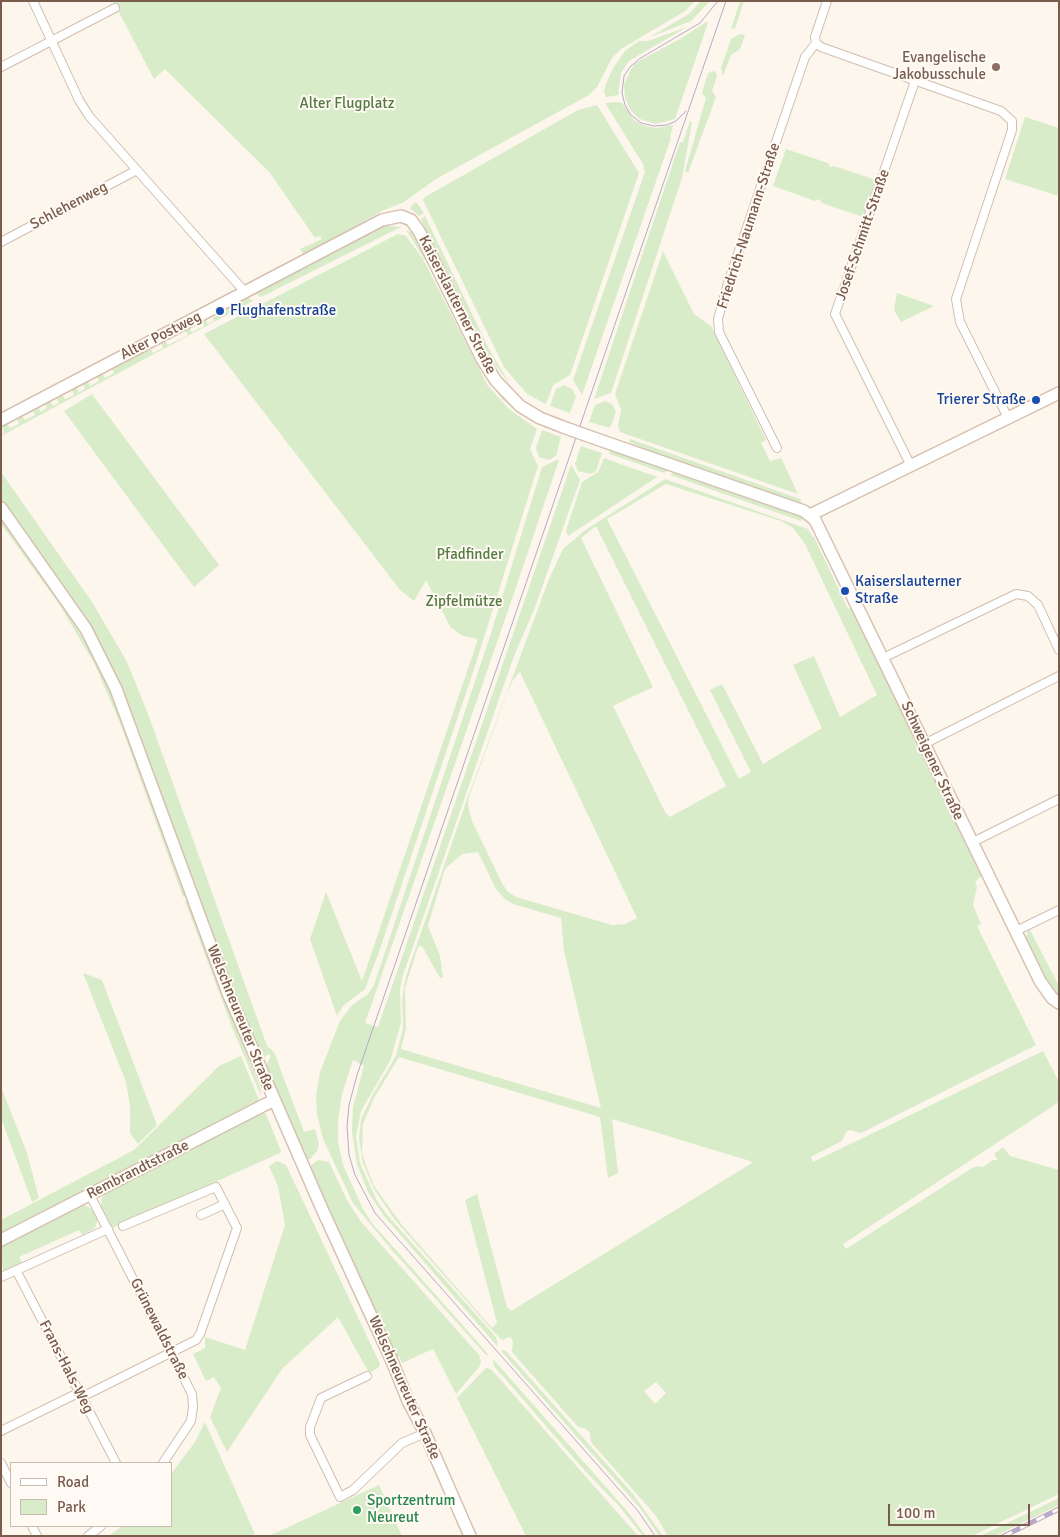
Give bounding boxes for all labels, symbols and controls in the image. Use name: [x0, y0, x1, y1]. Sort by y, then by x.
place label: Evangelische Jakobusschule: [893, 49, 986, 84]
marker: Evangelische Jakobusschule: [990, 61, 1002, 73]
park label: Alter Flugplatz: [300, 95, 394, 113]
street label: Friedrich-Naumann-Straße: [714, 141, 784, 311]
street label: Josef-Schmitt-Straße: [832, 167, 894, 303]
street label: Schlehenweg: [27, 178, 111, 234]
street label: Kaiserslauterner Straße: [414, 233, 500, 377]
place label: Flughafenstraße: [230, 302, 336, 320]
marker: Flughafenstraße: [214, 305, 226, 317]
street label: Alter Postweg: [117, 308, 205, 364]
place label: Trierer Straße: [937, 391, 1026, 409]
marker: Trierer Straße: [1030, 394, 1042, 406]
park label: Pfadfinder: [436, 546, 504, 564]
place label: Kaiserslauterner Straße: [855, 573, 961, 608]
marker: Kaiserslauterner Straße: [839, 585, 851, 597]
park label: Zipfelmütze: [426, 593, 502, 611]
street label: Schweigener Straße: [897, 699, 967, 823]
street label: Welschneureuter Straße: [202, 942, 278, 1094]
street label: Rembrandtstraße: [84, 1136, 192, 1204]
street label: Grünewaldstraße: [126, 1275, 192, 1383]
street label: Welschneureuter Straße: [364, 1313, 444, 1463]
street label: Frans-Hals-Weg: [35, 1317, 97, 1417]
legend: [10, 1462, 172, 1527]
text: Road: [57, 1473, 89, 1491]
place label: Sportzentrum Neureut: [367, 1492, 455, 1527]
scale bar: [890, 1494, 1032, 1526]
text: Park: [57, 1498, 86, 1516]
marker: Sportzentrum Neureut: [351, 1504, 363, 1516]
text: 100 m: [896, 1504, 936, 1522]

